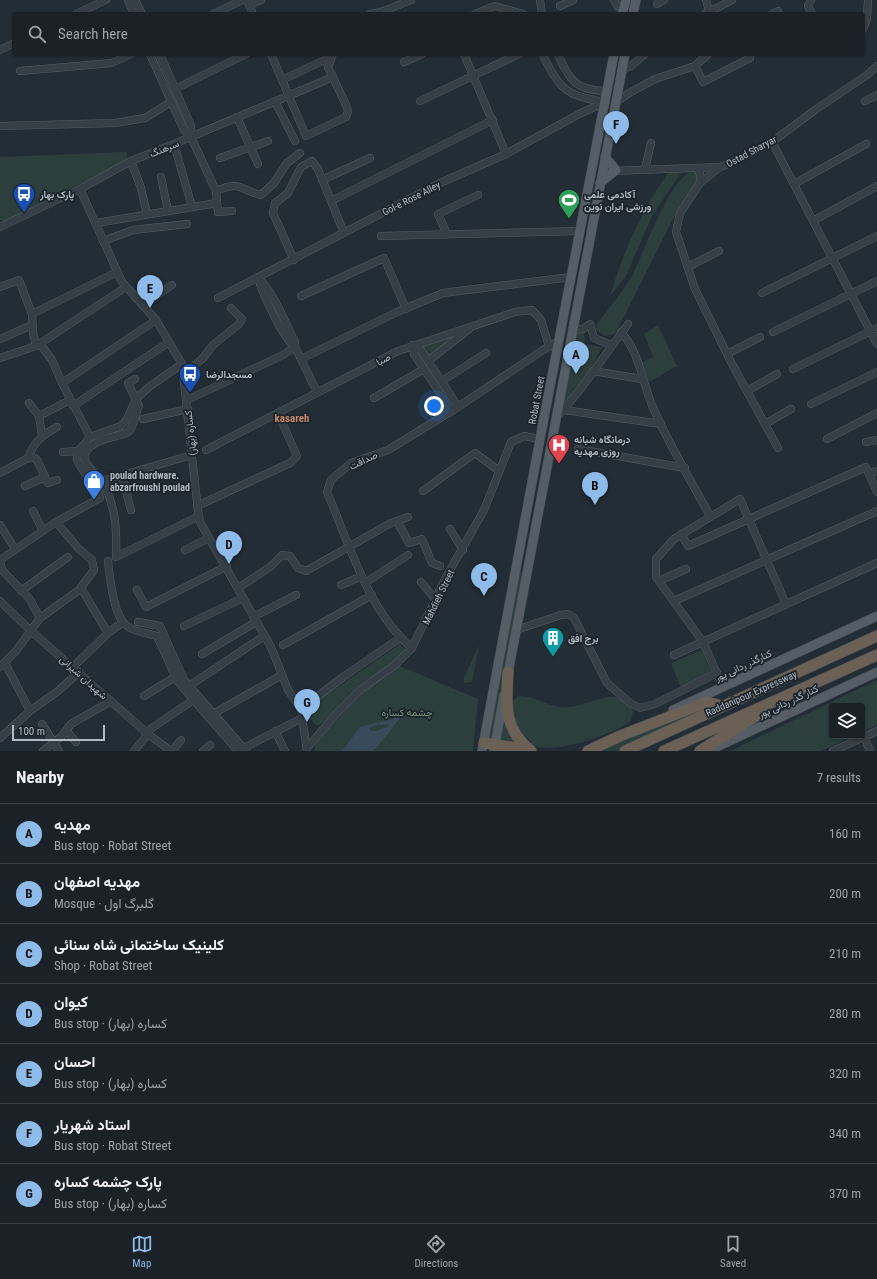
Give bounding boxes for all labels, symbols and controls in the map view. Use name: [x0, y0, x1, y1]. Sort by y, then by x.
search box: [12, 12, 865, 56]
icon: search: [26, 23, 48, 45]
text: Search here: [58, 25, 128, 43]
pin: F: [603, 111, 629, 144]
street label: Ostad Sharyar: [724, 134, 778, 169]
street label: سرهنگ: [148, 138, 181, 160]
street label: Gol-e Rose Alley: [380, 179, 442, 218]
bus stop icon: پارک بهار: [11, 181, 37, 214]
sports icon: آکادمی علمی ورزشی ایران نوین: [556, 187, 582, 220]
place label: پارک بهار: [39, 189, 74, 202]
place label: آکادمی علمی ورزشی ایران نوین: [584, 189, 652, 213]
pin: E: [137, 275, 163, 308]
pin: A: [563, 341, 589, 374]
street label: صبا: [374, 351, 393, 369]
bus stop icon: مسجدالرضا: [177, 361, 203, 394]
place label: مسجدالرضا: [206, 369, 253, 381]
street label: Robat Street: [526, 375, 547, 425]
your location: [424, 396, 444, 416]
street label: کساره (بهار): [183, 409, 199, 456]
district label: kasareh: [275, 412, 309, 425]
hospital icon: درمانگاه شبانه روزی مهدیه: [546, 432, 572, 465]
place label: درمانگاه شبانه روزی مهدیه: [574, 434, 630, 458]
street label: صداقت: [347, 449, 379, 472]
shop icon: poulad hardware. abzarfroushi poulad: [81, 468, 107, 501]
place label: poulad hardware. abzarfroushi poulad: [110, 470, 190, 493]
pin: B: [582, 472, 608, 505]
pin: D: [216, 531, 242, 564]
pin: C: [471, 563, 497, 596]
street label: Mahdieh Street: [420, 568, 456, 626]
building icon: برج افق: [540, 625, 566, 658]
place label: برج افق: [568, 633, 598, 646]
street label: کنارگذر ردانی پور: [712, 647, 775, 686]
street label: شهیدان شیرانی: [57, 653, 110, 702]
street label: Raddanipour Expressway: [704, 668, 798, 719]
street label: کنار گذر ردانی پور: [756, 683, 821, 722]
pin: G: [294, 689, 320, 722]
map controls: [829, 703, 865, 739]
button: layers: [829, 703, 865, 739]
park label: چشمه کساره: [381, 707, 433, 720]
scale bar: [12, 723, 105, 742]
text: 100 m: [18, 725, 45, 738]
text: Nearby: [16, 767, 64, 787]
text: 7 results: [817, 770, 861, 785]
text: مهدیه: [54, 816, 91, 834]
text: A: [25, 826, 33, 841]
text: 160 m: [829, 826, 861, 841]
text: Bus stop · Robat Street: [54, 838, 171, 853]
text: مهدیه اصفهان: [54, 873, 140, 891]
text: B: [25, 886, 33, 901]
text: 200 m: [829, 886, 861, 901]
text: Mosque · گلبرگ اول: [54, 896, 154, 911]
text: کلینیک ساختمانی شاه سنائی: [54, 936, 224, 954]
text: C: [25, 946, 33, 961]
text: 210 m: [829, 946, 861, 961]
text: Shop · Robat Street: [54, 958, 152, 973]
text: کیوان: [54, 993, 88, 1011]
text: D: [25, 1006, 33, 1021]
text: 280 m: [829, 1006, 861, 1021]
text: Bus stop · کساره (بهار): [54, 1016, 167, 1031]
text: احسان: [54, 1053, 95, 1071]
text: E: [26, 1066, 32, 1081]
text: 320 m: [829, 1066, 861, 1081]
text: Bus stop · کساره (بهار): [54, 1076, 167, 1091]
text: استاد شهریار: [54, 1116, 130, 1134]
text: F: [26, 1126, 32, 1141]
text: 340 m: [829, 1126, 861, 1141]
text: Bus stop · Robat Street: [54, 1138, 171, 1153]
text: پارک چشمه کساره: [54, 1173, 162, 1191]
text: G: [25, 1186, 33, 1201]
text: 370 m: [829, 1186, 861, 1201]
text: Bus stop · کساره (بهار): [54, 1196, 167, 1211]
tab: Map: [131, 1233, 153, 1270]
tab: Directions: [414, 1233, 458, 1270]
tab: Saved: [720, 1233, 746, 1270]

